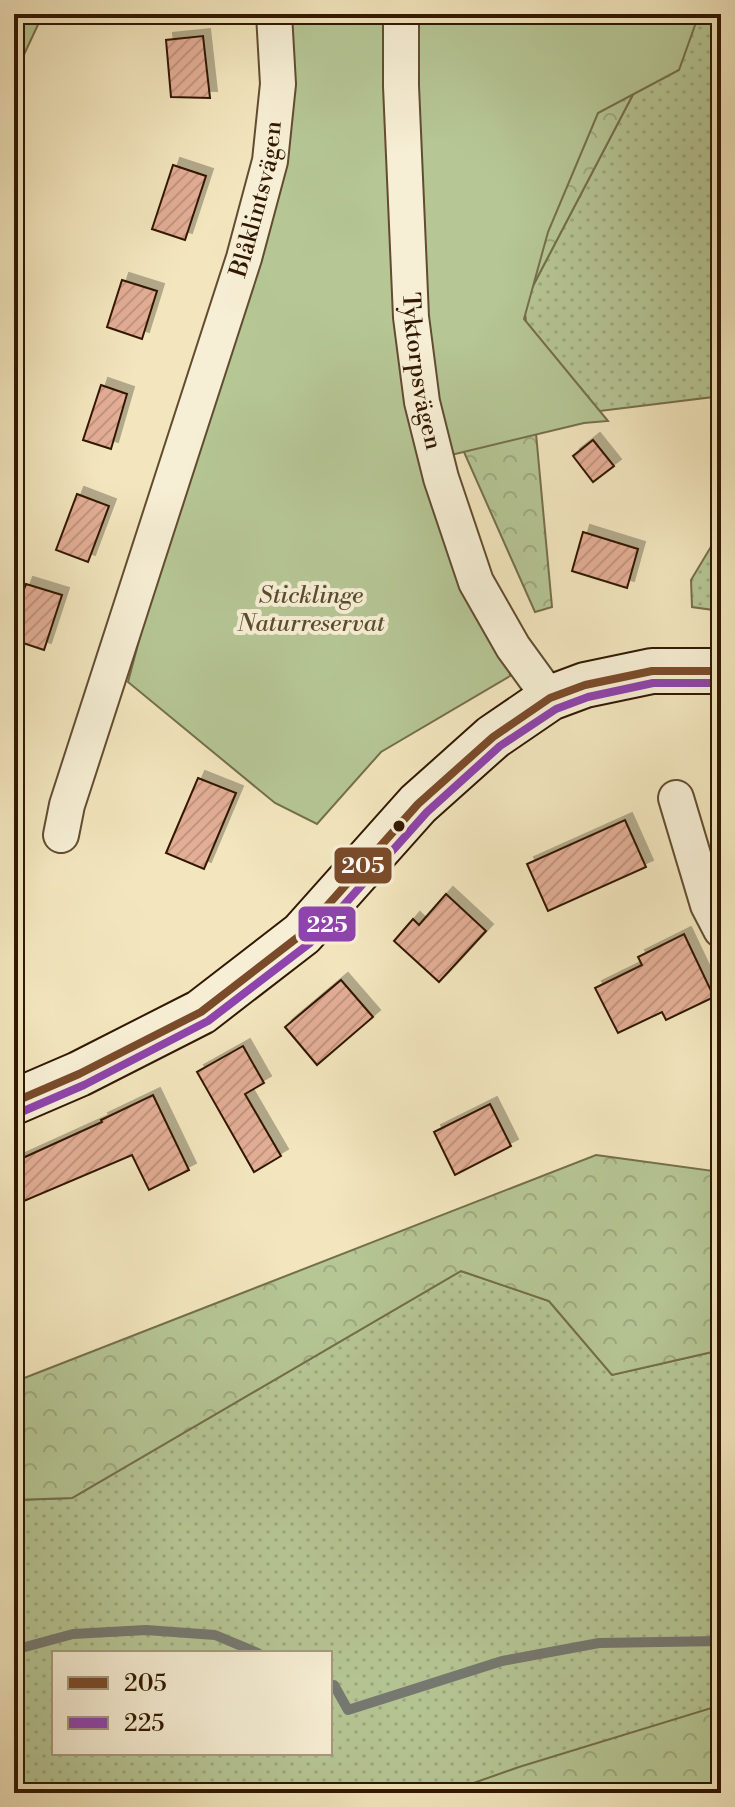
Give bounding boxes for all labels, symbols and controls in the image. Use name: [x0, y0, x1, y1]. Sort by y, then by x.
street label: Blåklintsvägen: [223, 120, 289, 282]
street label: Tyktorpsvägen: [395, 292, 448, 453]
park label: Sticklinge Naturreservat: [236, 581, 386, 639]
unlabelled marker: [391, 818, 407, 834]
line badge: 205: [333, 846, 393, 885]
text: 205: [341, 853, 385, 880]
line badge: 225: [297, 905, 357, 943]
text: 225: [306, 912, 348, 939]
legend: [52, 1651, 332, 1755]
text: 205: [124, 1669, 167, 1699]
text: 225: [124, 1709, 165, 1739]

